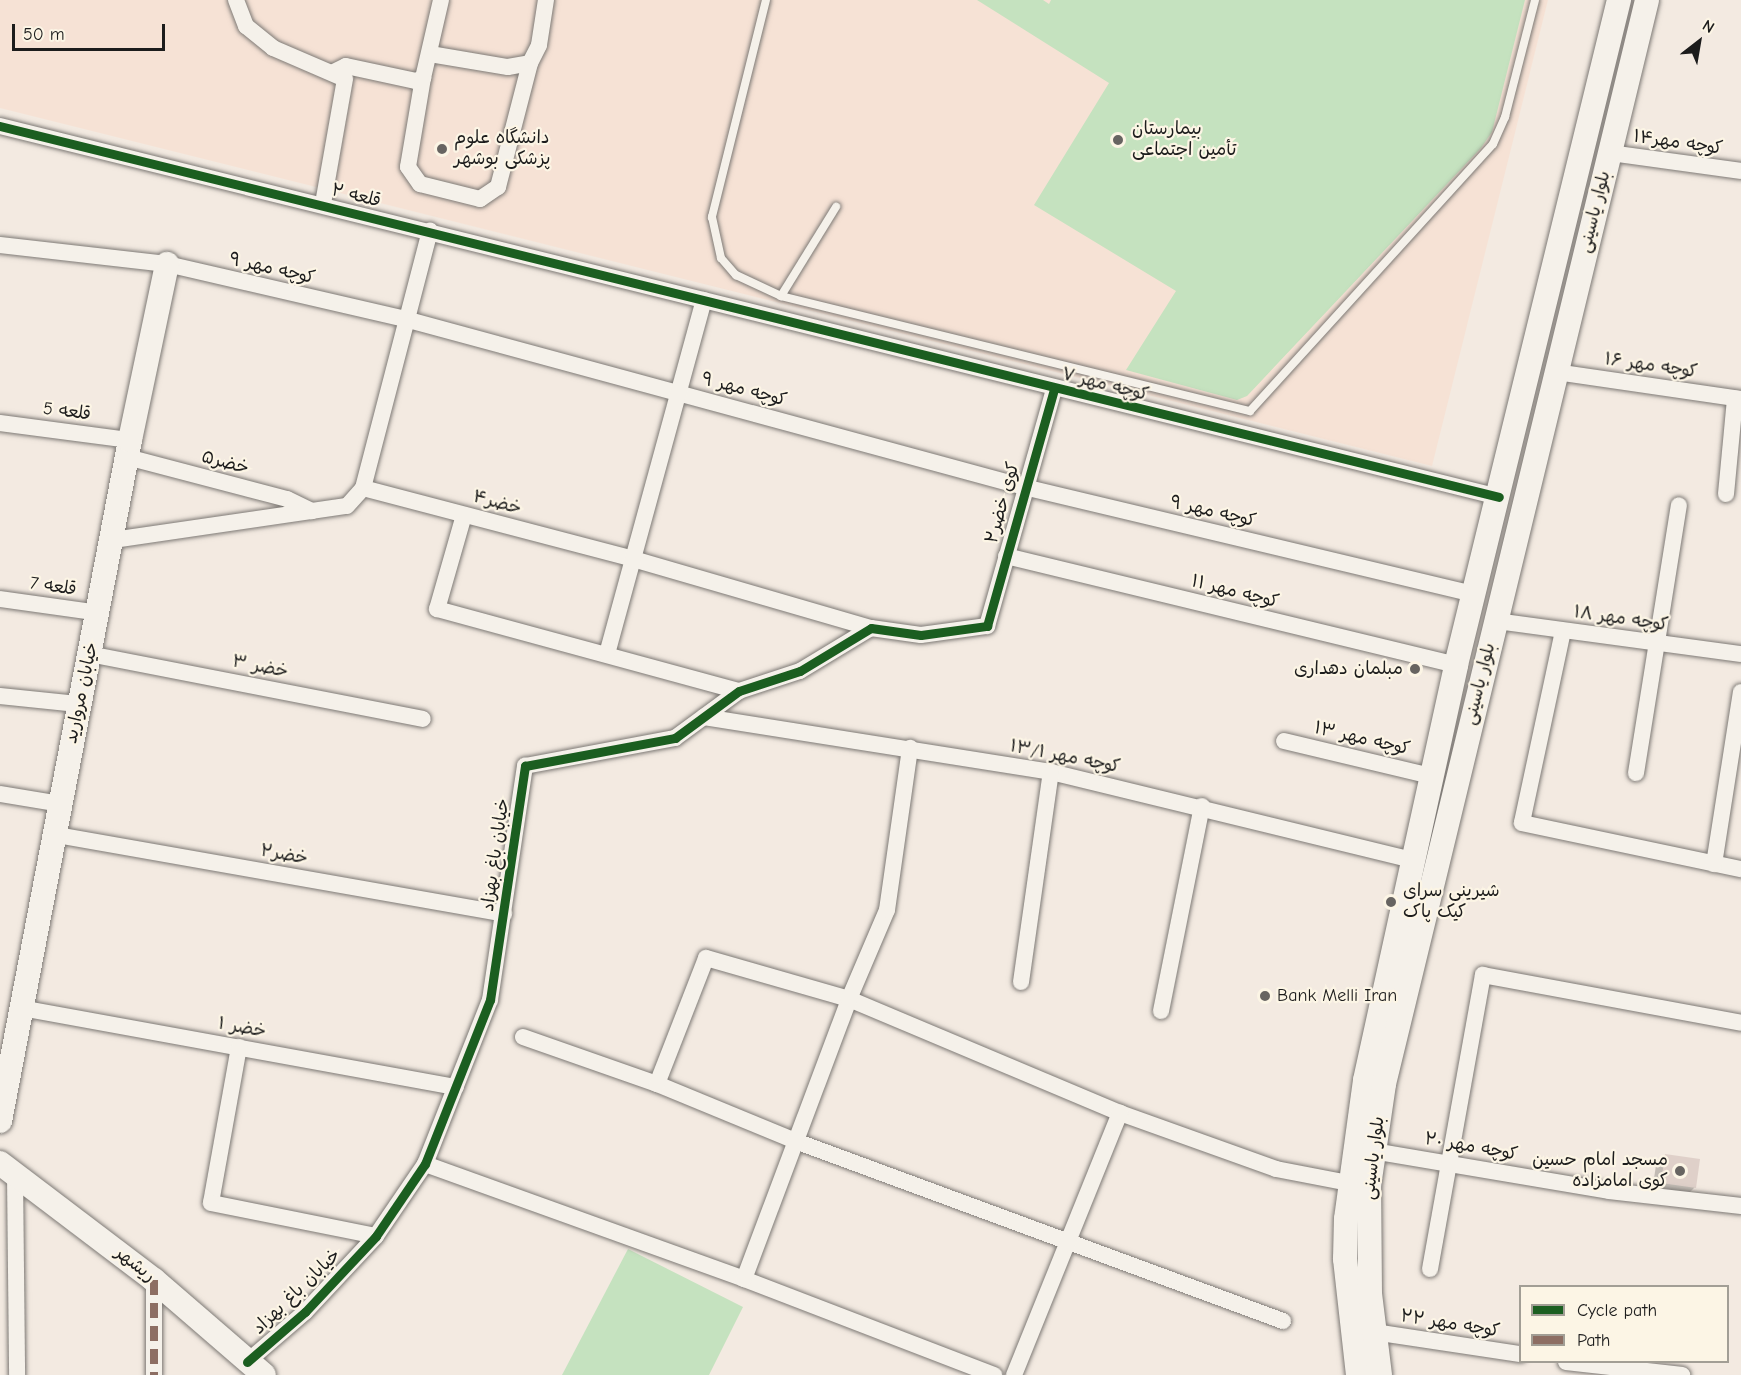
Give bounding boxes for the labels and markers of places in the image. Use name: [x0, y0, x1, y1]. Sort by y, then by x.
place label: بیمارستان تأمین اجتماعی: [1132, 119, 1236, 162]
place label: دانشگاه علوم پزشکی بوشهر: [454, 128, 551, 170]
marker: بیمارستان تأمین اجتماعی: [1109, 131, 1127, 149]
marker: دانشگاه علوم پزشکی بوشهر: [435, 142, 449, 156]
place label: مبلمان دهداری: [1294, 658, 1403, 680]
marker: مبلمان دهداری: [1408, 662, 1422, 676]
place label: شیرینی سرای کیک پاک: [1403, 881, 1500, 924]
marker: شیرینی سرای کیک پاک: [1384, 895, 1398, 909]
place label: Bank Melli Iran: [1277, 985, 1397, 1007]
marker: Bank Melli Iran: [1258, 989, 1272, 1003]
place label: مسجد امام حسین کوی امامزاده: [1532, 1150, 1668, 1192]
marker: مسجد امام حسین کوی امامزاده: [1673, 1164, 1687, 1178]

